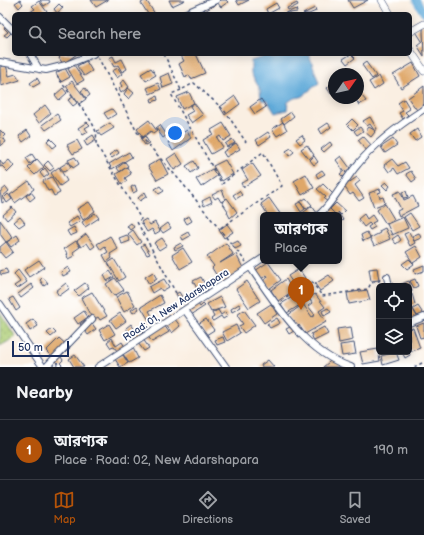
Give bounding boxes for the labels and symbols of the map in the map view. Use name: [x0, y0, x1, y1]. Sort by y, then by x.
north arrow: [328, 68, 364, 104]
your location: [165, 123, 185, 143]
street label: Road: 01, New Adarshapara: [121, 266, 231, 344]
pin: 1: [288, 277, 314, 310]
scale bar: [12, 339, 69, 358]

